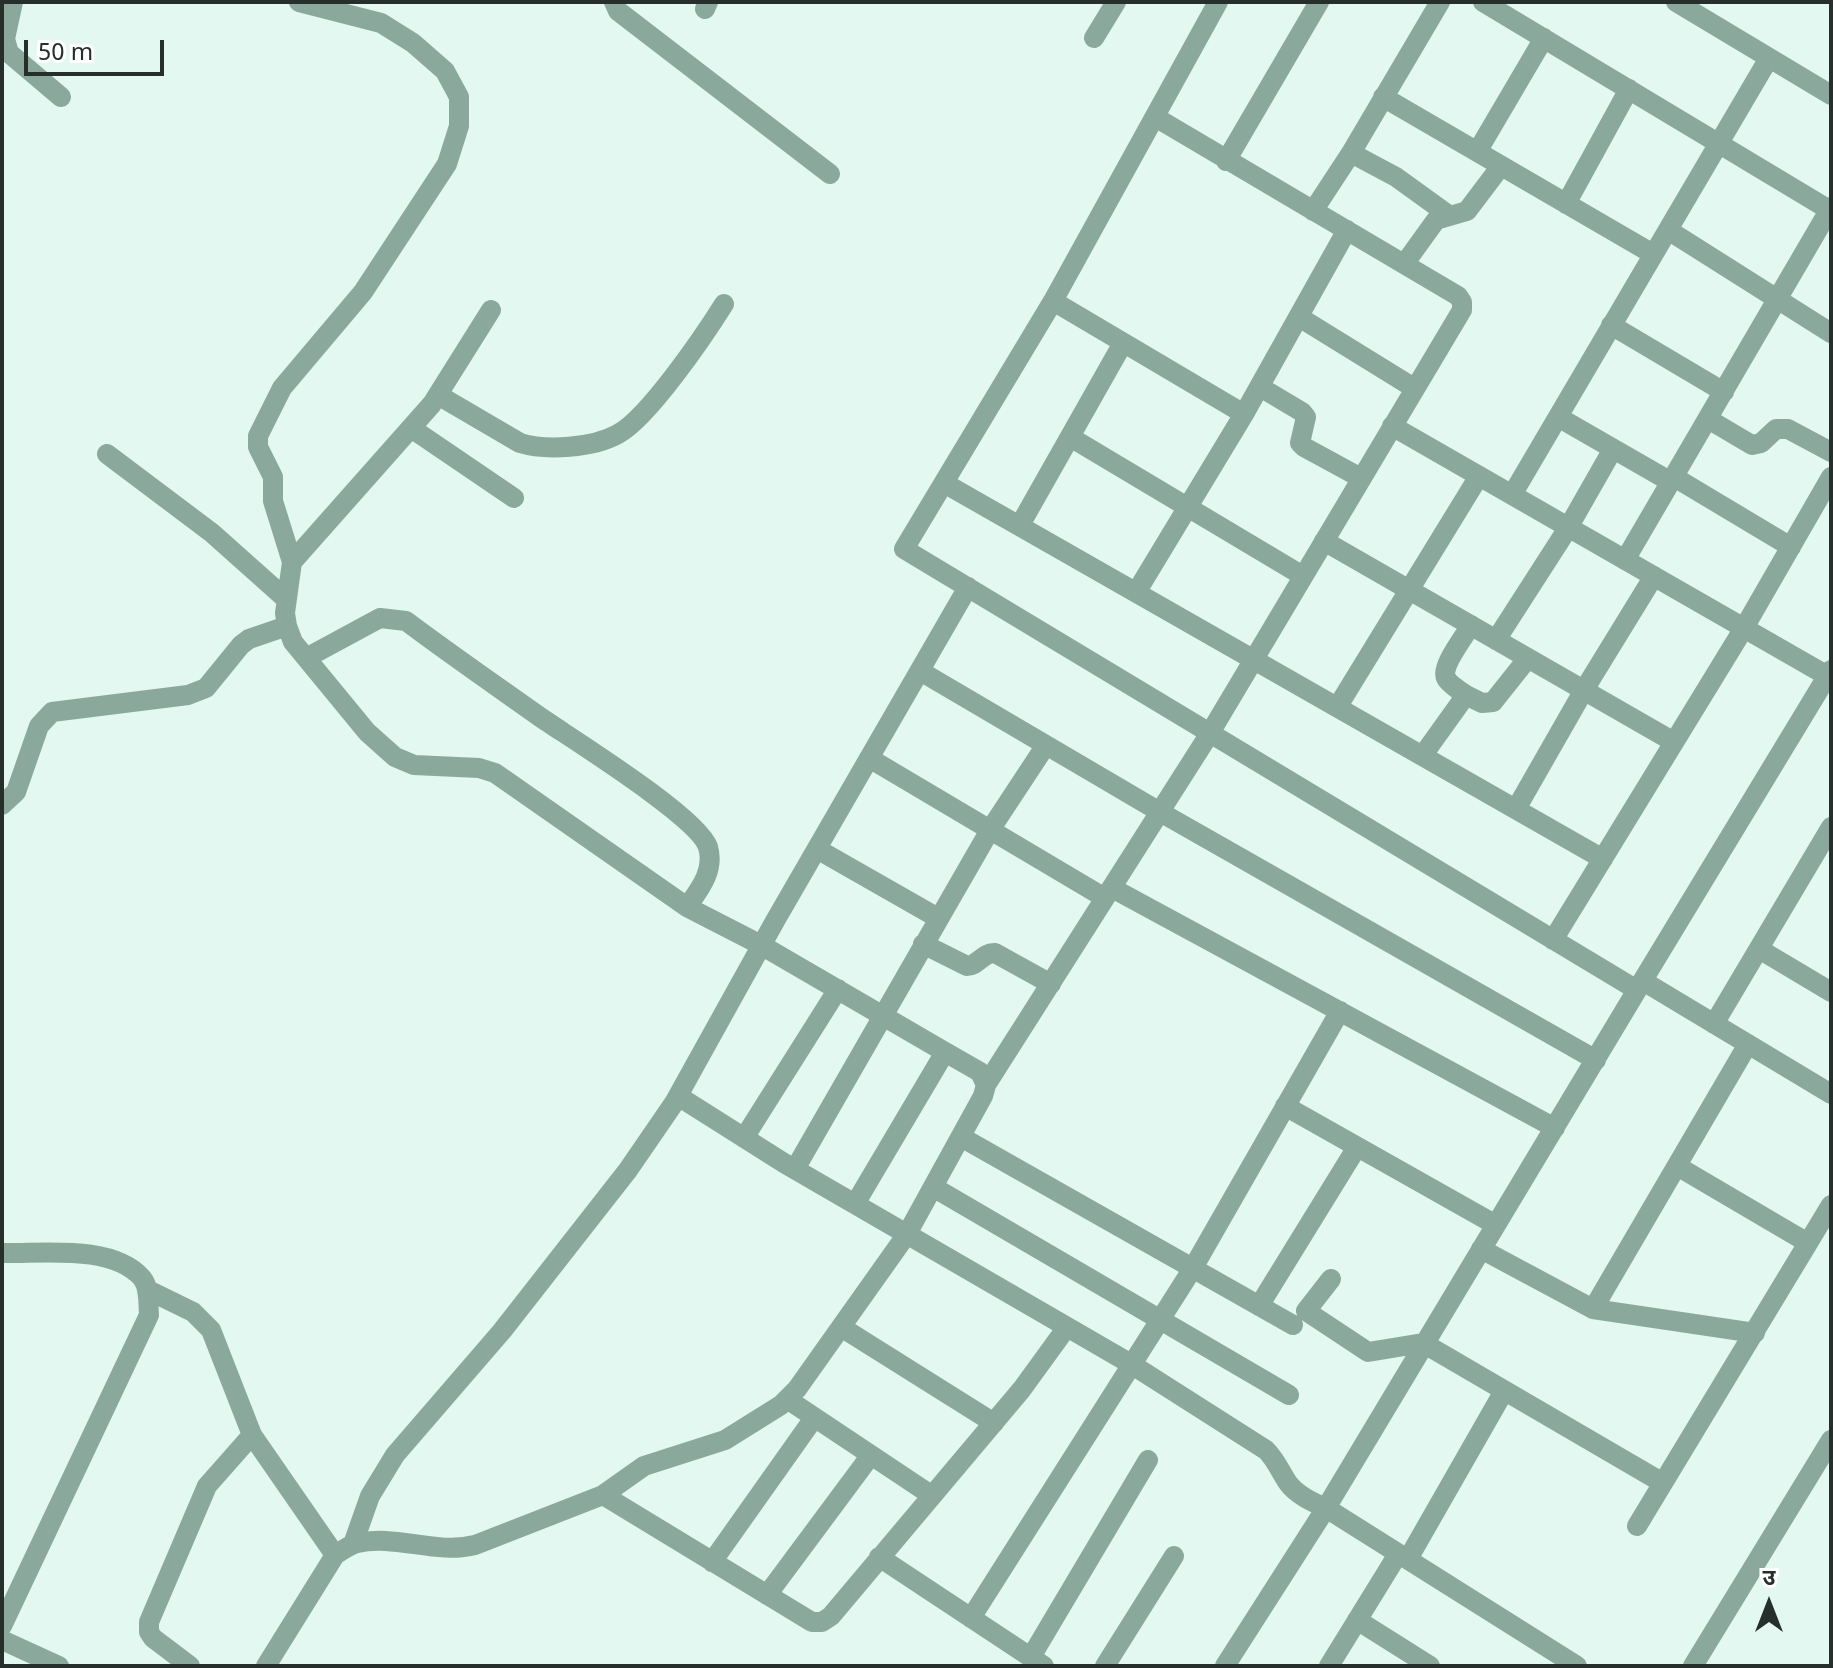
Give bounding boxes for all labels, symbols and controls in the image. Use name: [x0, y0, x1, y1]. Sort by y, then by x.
scale bar: [28, 24, 168, 74]
text: 50 m: [38, 38, 93, 70]
north arrow: [1729, 1564, 1809, 1644]
text: उ: [1763, 1565, 1775, 1594]

